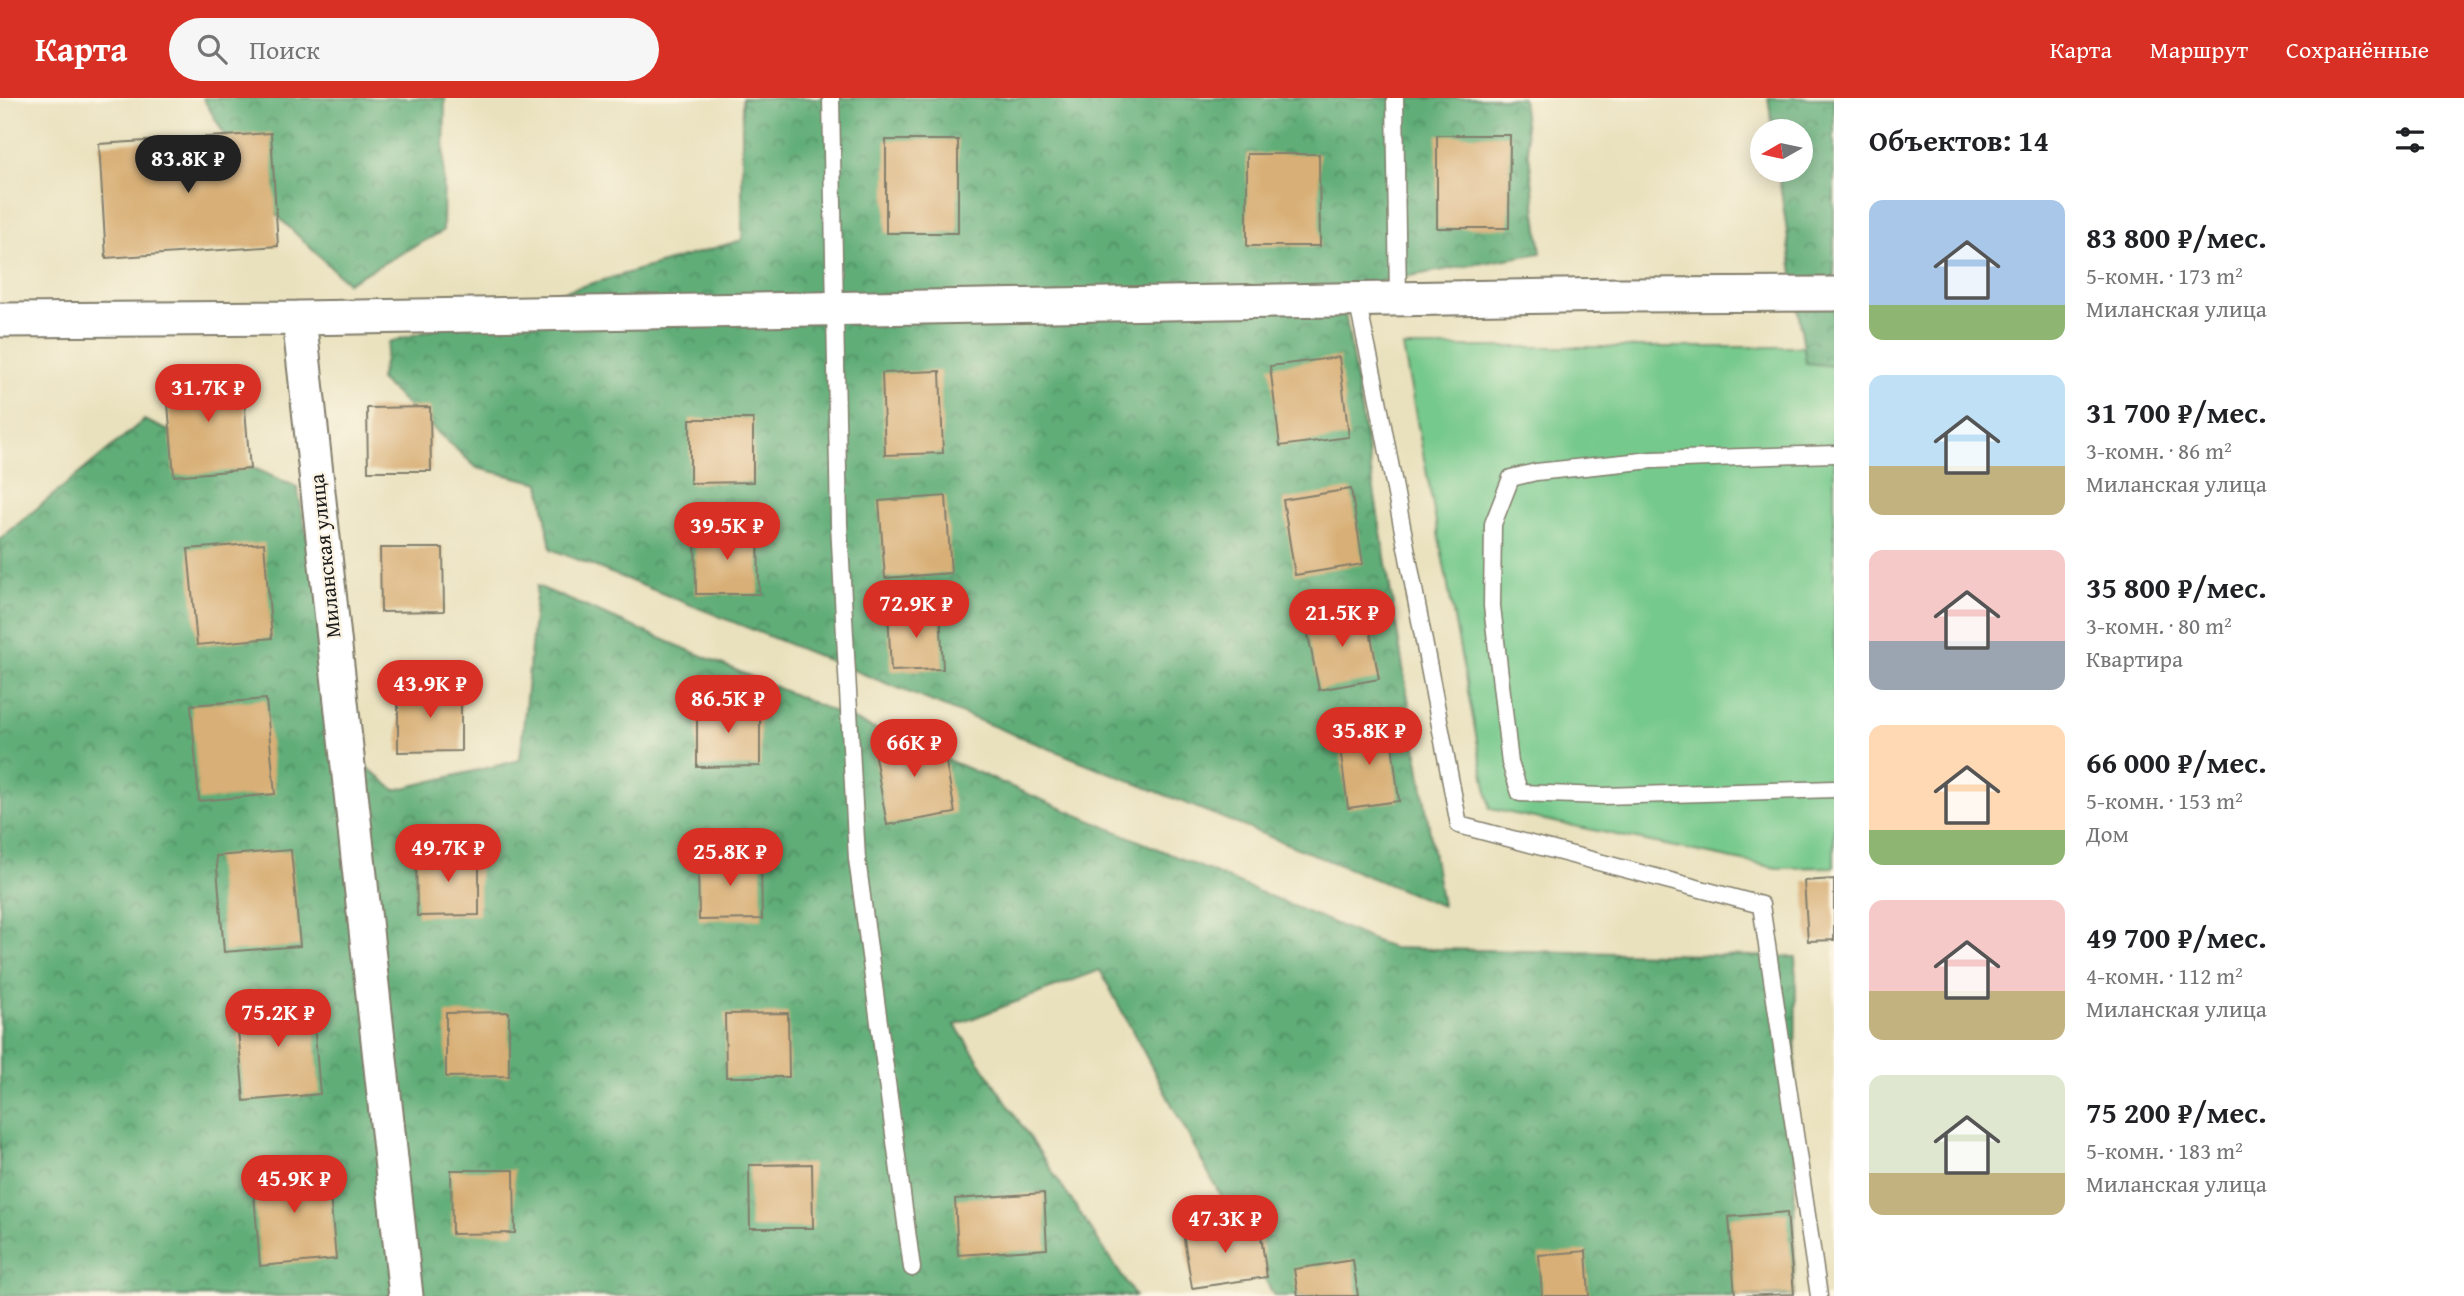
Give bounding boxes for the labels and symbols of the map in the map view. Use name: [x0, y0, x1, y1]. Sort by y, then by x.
north arrow: [1750, 119, 1813, 182]
pin: 83.8K ₽: [123, 136, 253, 195]
pin: 31.7K ₽: [143, 364, 273, 424]
street label: Миланская улица: [300, 472, 349, 640]
pin: 39.5K ₽: [662, 503, 792, 562]
pin: 72.9K ₽: [851, 580, 981, 640]
pin: 21.5K ₽: [1277, 589, 1407, 649]
pin: 43.9K ₽: [365, 660, 495, 720]
pin: 86.5K ₽: [663, 676, 793, 735]
pin: 35.8K ₽: [1304, 708, 1434, 767]
pin: 66K ₽: [865, 720, 963, 779]
pin: 49.7K ₽: [383, 824, 513, 884]
pin: 25.8K ₽: [665, 828, 795, 888]
pin: 75.2K ₽: [213, 990, 343, 1049]
pin: 45.9K ₽: [229, 1156, 359, 1215]
pin: 47.3K ₽: [1160, 1196, 1290, 1255]

